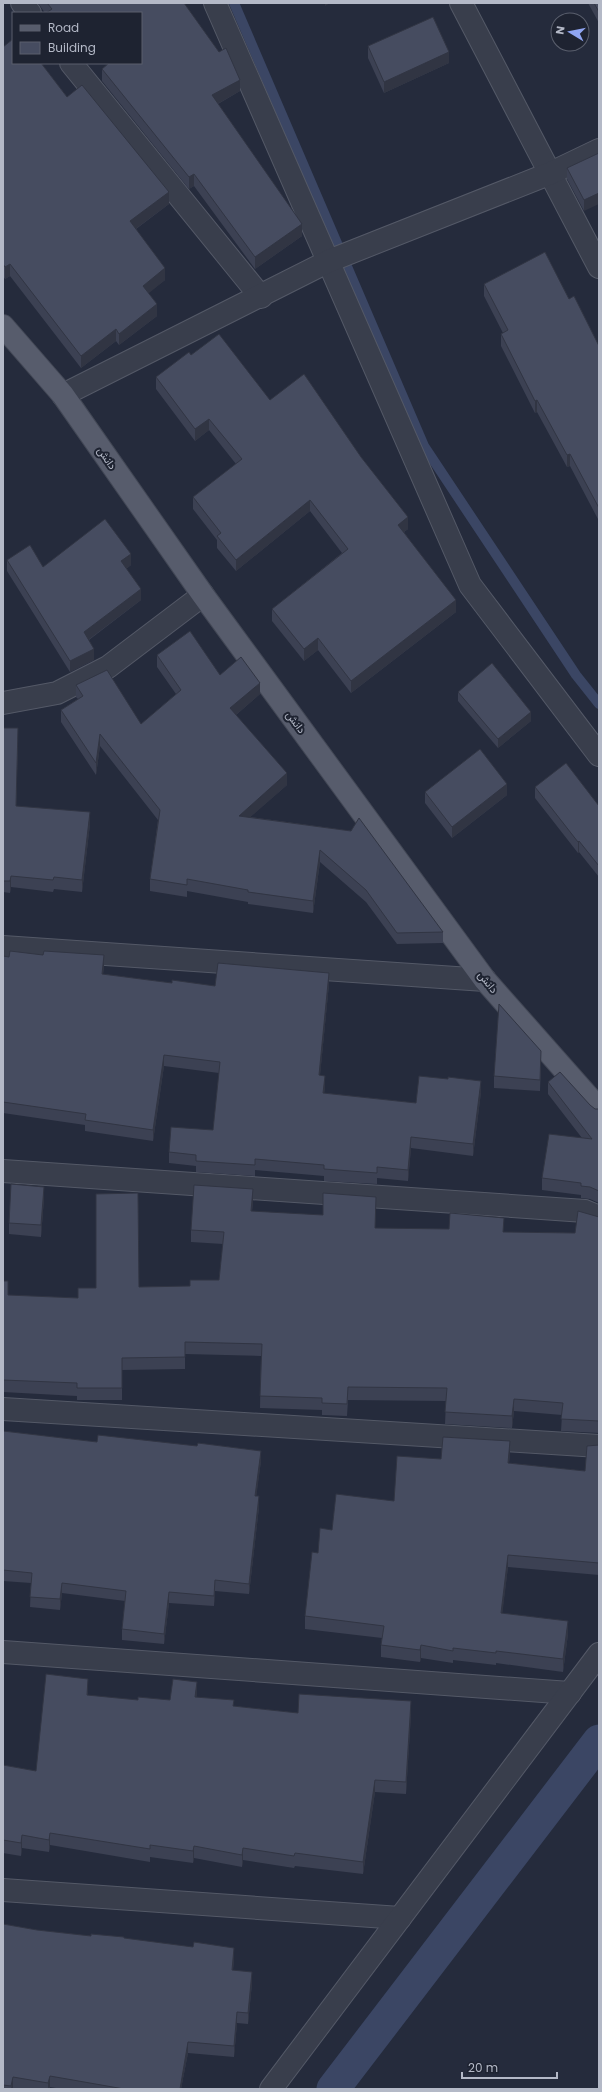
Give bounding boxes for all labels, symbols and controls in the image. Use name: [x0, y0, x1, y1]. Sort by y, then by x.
legend: [12, 12, 142, 64]
north arrow: [550, 12, 590, 52]
text: Road: [48, 19, 79, 36]
text: N: [552, 25, 569, 36]
text: Building: [48, 39, 96, 56]
street label: دانش: [93, 443, 121, 473]
street label: دانش: [282, 707, 310, 737]
street label: دانش: [474, 967, 502, 997]
scale bar: [462, 2054, 557, 2080]
text: 20 m: [468, 2059, 498, 2076]

